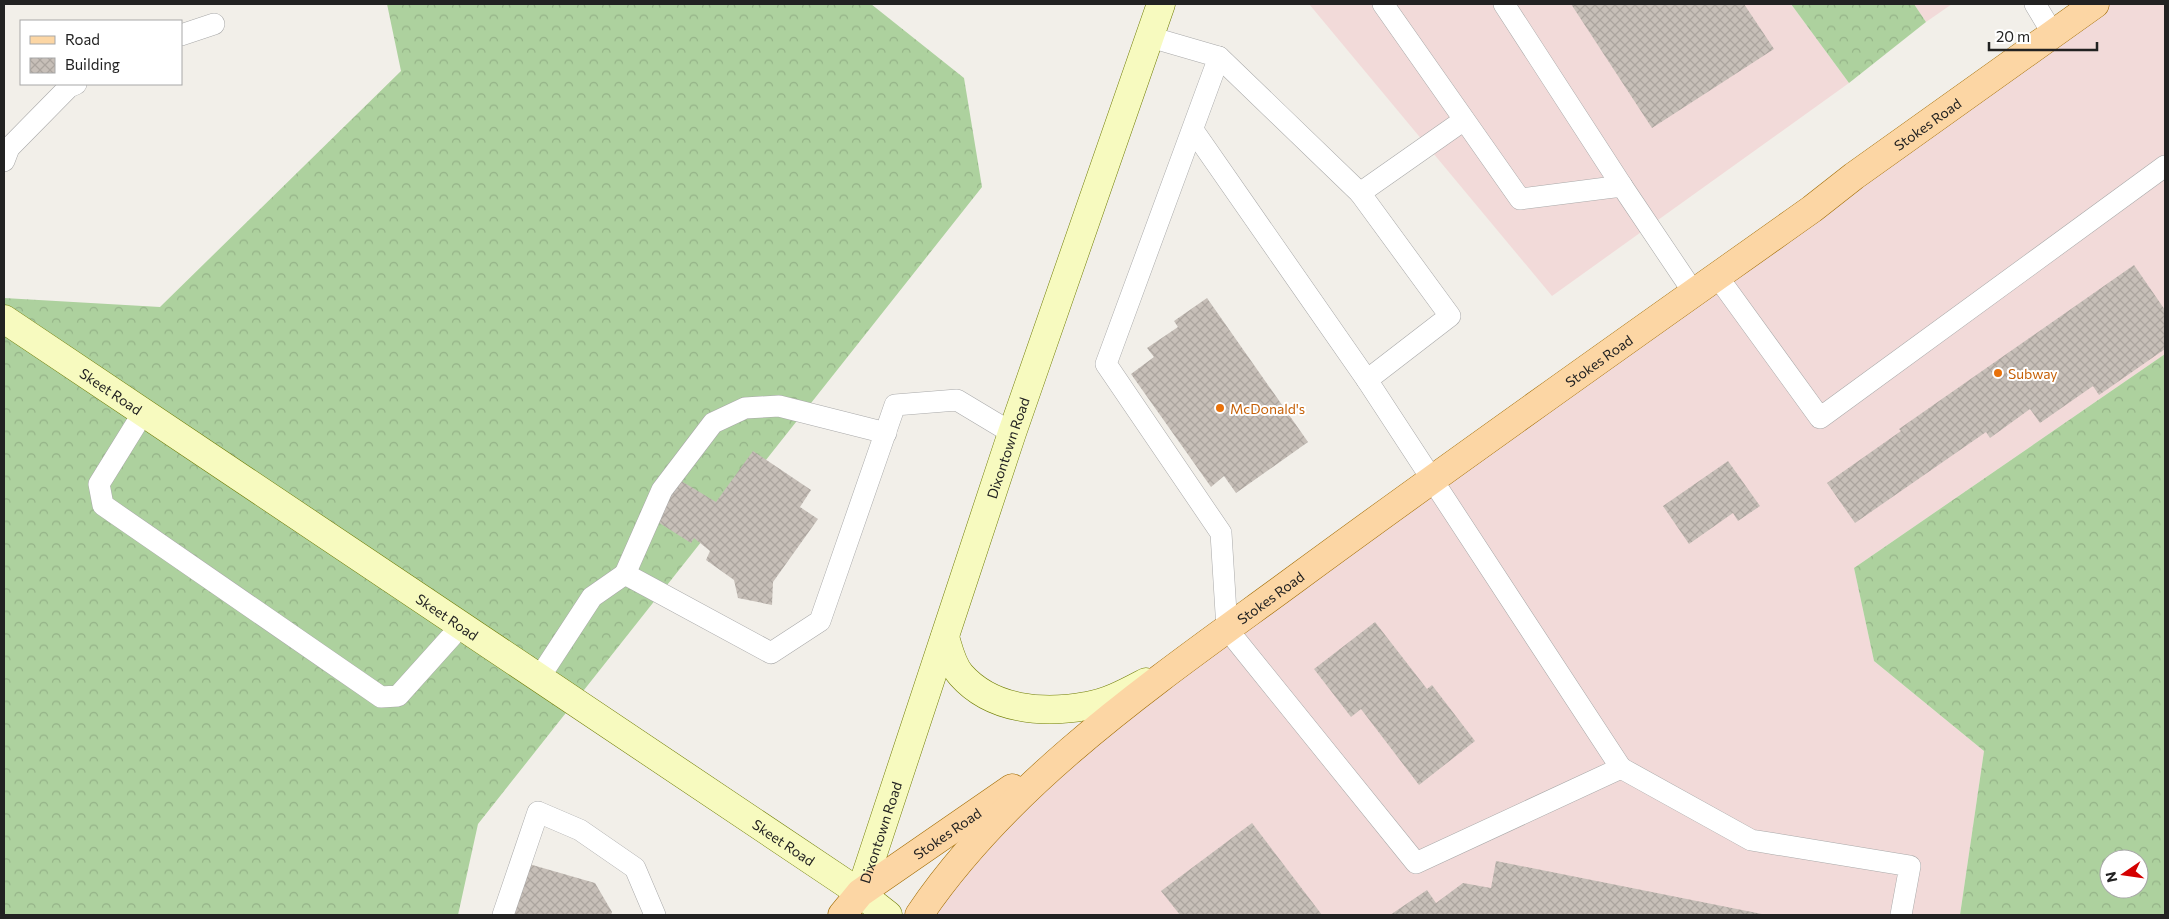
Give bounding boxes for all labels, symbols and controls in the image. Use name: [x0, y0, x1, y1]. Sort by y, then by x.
legend: [20, 20, 182, 85]
scale bar: [1989, 20, 2096, 52]
text: 20 m: [1996, 27, 2030, 45]
text: Road: [65, 30, 100, 48]
text: Building: [65, 55, 120, 73]
street label: Stokes Road: [1890, 94, 1964, 153]
street label: Stokes Road: [1562, 331, 1635, 390]
street label: Skeet Road: [77, 364, 146, 418]
place label: Subway: [2008, 365, 2058, 382]
marker: Subway: [1992, 367, 2004, 379]
street label: Dixontown Road: [982, 395, 1032, 501]
place label: McDonald's: [1230, 400, 1305, 417]
marker: McDonald's: [1214, 402, 1226, 414]
street label: Stokes Road: [1233, 567, 1307, 627]
street label: Skeet Road: [413, 589, 482, 643]
street label: Dixontown Road: [855, 779, 905, 885]
street label: Stokes Road: [910, 804, 984, 862]
street label: Skeet Road: [750, 815, 818, 869]
north arrow: [2099, 849, 2149, 899]
text: N: [2101, 870, 2120, 884]

